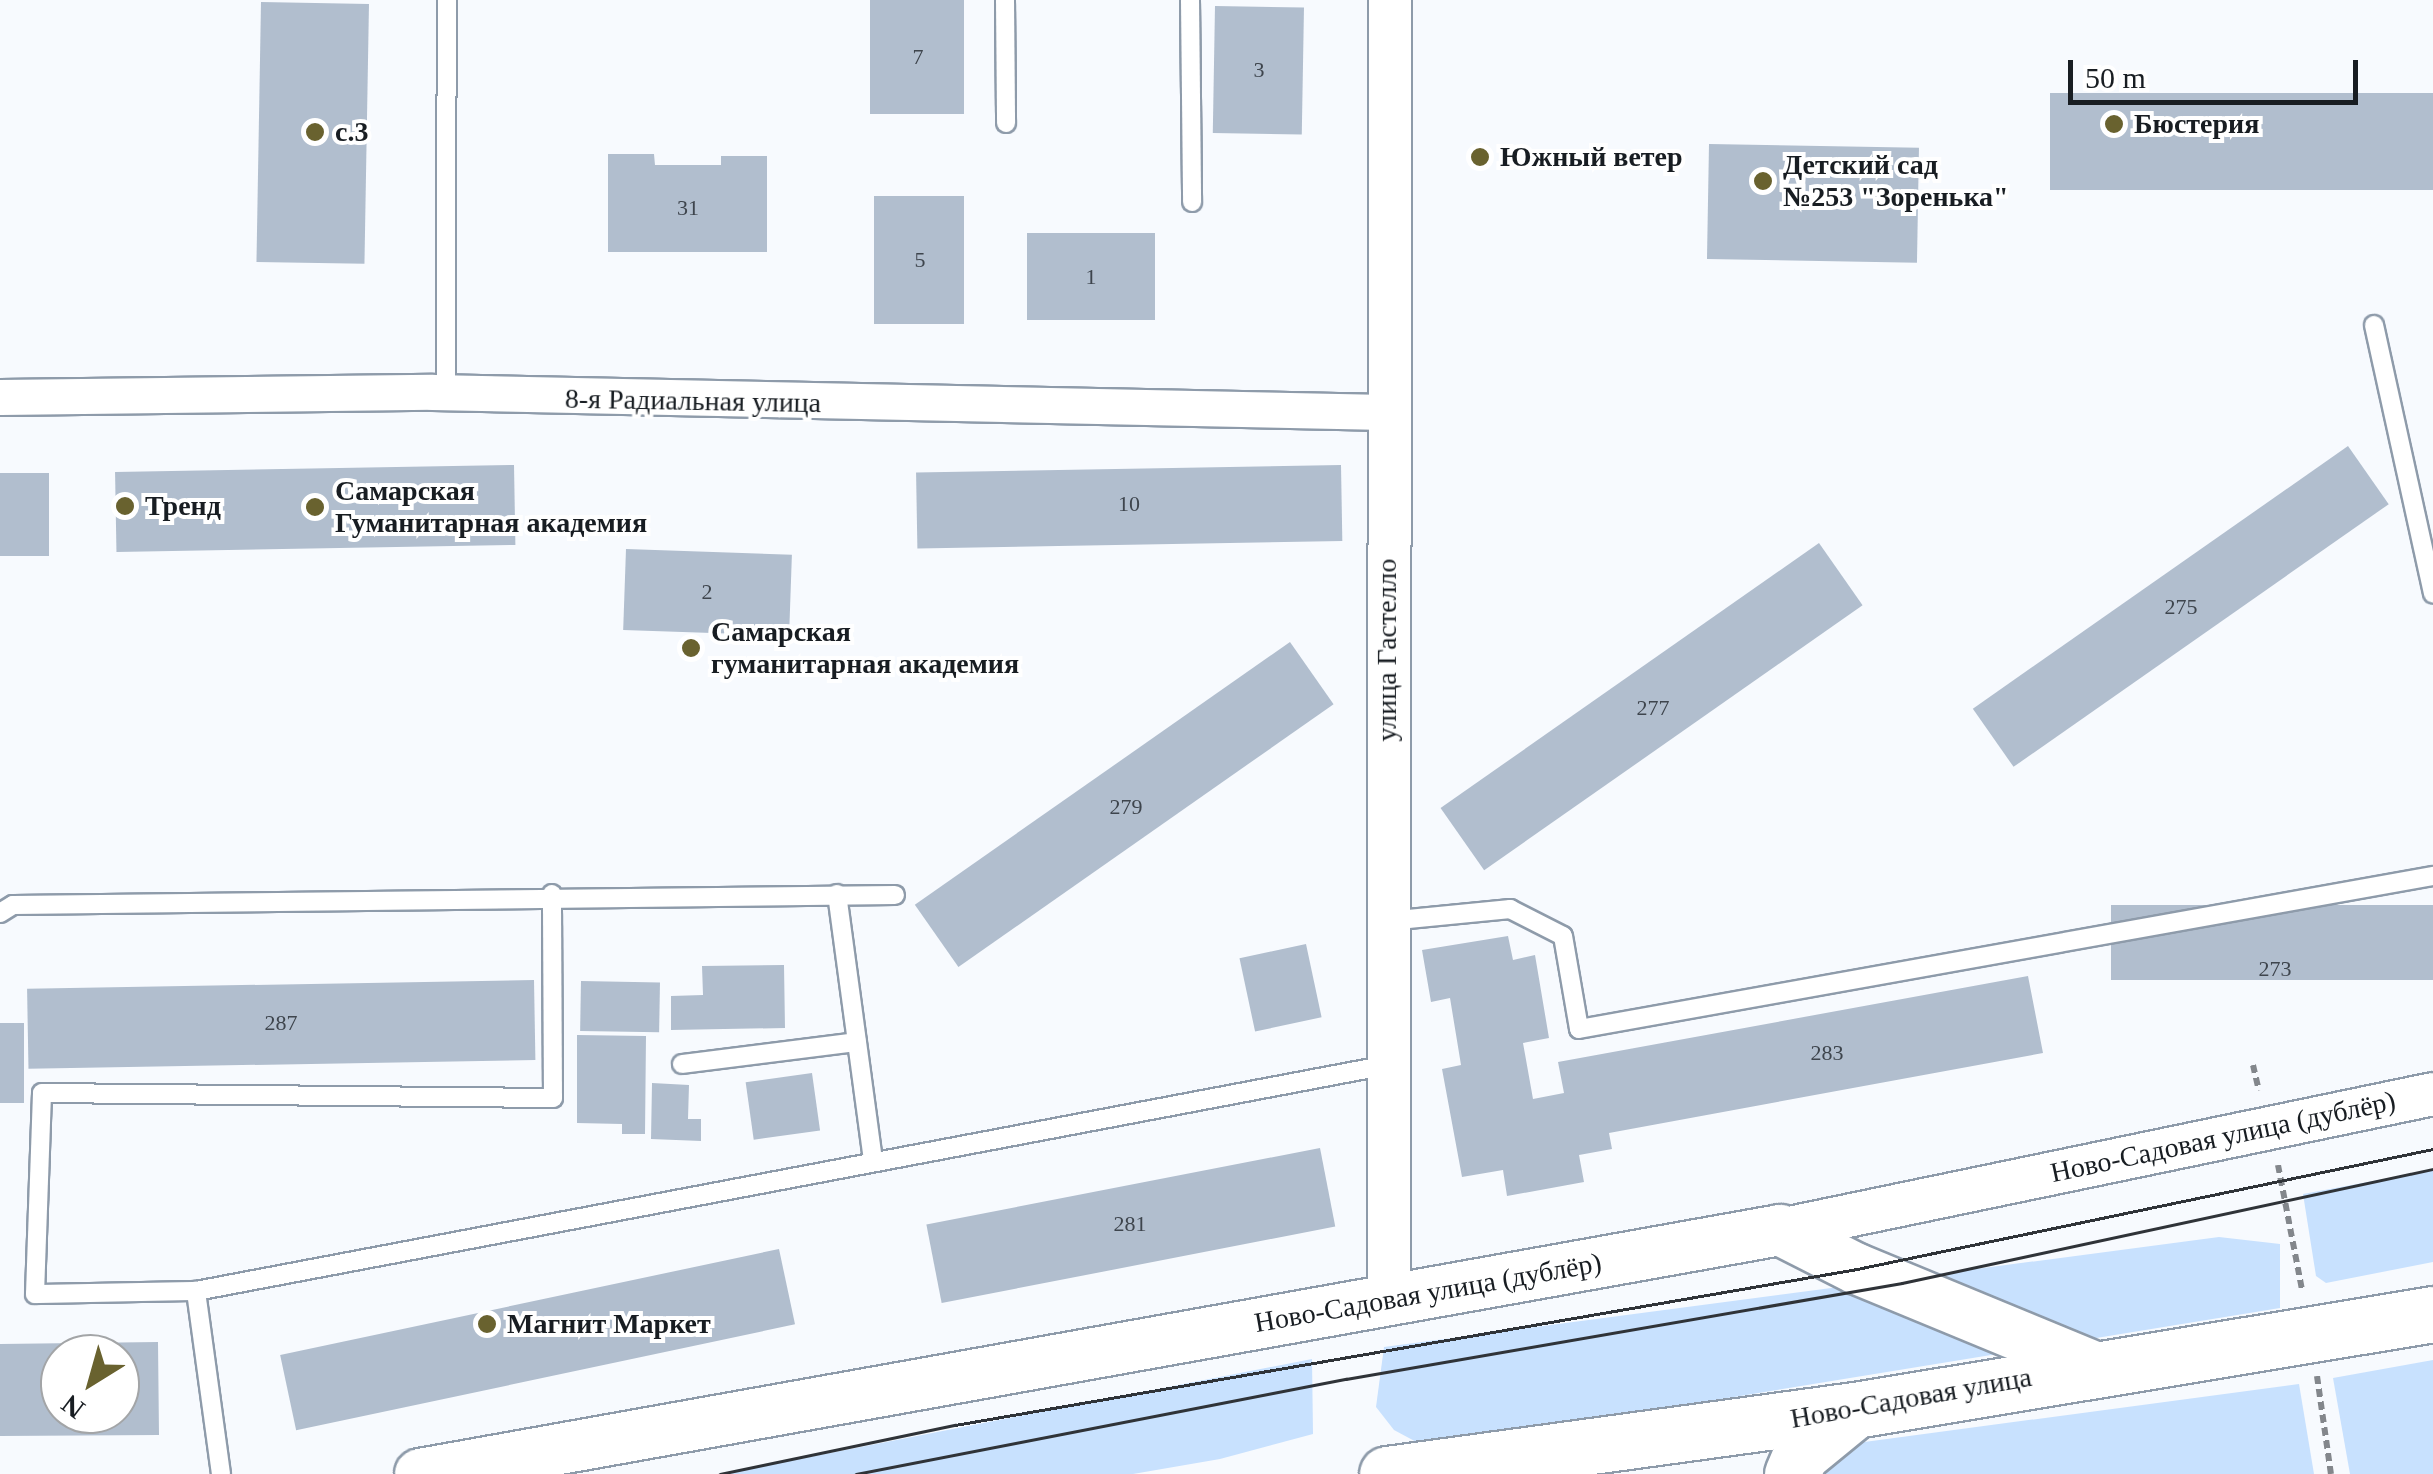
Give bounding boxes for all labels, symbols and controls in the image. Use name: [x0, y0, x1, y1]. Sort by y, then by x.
scale bar: [2073, 40, 2363, 102]
house number: 7: [912, 44, 924, 70]
house number: 3: [1254, 57, 1264, 83]
text: 50 m: [2085, 61, 2146, 94]
place label: Бюстерия: [2134, 107, 2259, 141]
marker: Бюстерия: [2103, 113, 2125, 135]
place label: с.3: [335, 115, 368, 149]
marker: с.3: [304, 121, 326, 143]
place label: Южный ветер: [1500, 140, 1683, 174]
marker: Южный ветер: [1469, 146, 1491, 168]
place label: Детский сад №253 "Зоренька": [1783, 148, 2009, 214]
marker: Детский сад №253 "Зоренька": [1752, 170, 1774, 192]
house number: 31: [677, 195, 699, 221]
house number: 5: [914, 247, 926, 273]
house number: 1: [1086, 264, 1096, 290]
street label: 8-я Радиальная улица: [565, 382, 821, 420]
place label: Самарская Гуманитарная академия: [335, 474, 647, 540]
place label: Тренд: [145, 489, 221, 523]
house number: 10: [1118, 491, 1140, 517]
marker: Тренд: [114, 495, 136, 517]
marker: Самарская Гуманитарная академия: [304, 496, 326, 518]
street label: улица Гастелло: [1370, 558, 1404, 742]
house number: 2: [702, 579, 712, 605]
house number: 275: [2164, 594, 2198, 620]
place label: Самарская гуманитарная академия: [711, 615, 1019, 681]
marker: Самарская гуманитарная академия: [680, 637, 702, 659]
house number: 277: [1636, 695, 1670, 721]
house number: 279: [1110, 794, 1142, 820]
house number: 273: [2258, 956, 2292, 982]
house number: 287: [264, 1010, 298, 1036]
house number: 283: [1810, 1040, 1844, 1066]
street label: Ново-Садовая улица (дублёр): [2048, 1084, 2398, 1190]
house number: 281: [1114, 1211, 1146, 1237]
street label: Ново-Садовая улица (дублёр): [1252, 1246, 1604, 1340]
place label: Магнит Маркет: [507, 1307, 711, 1341]
marker: Магнит Маркет: [476, 1313, 498, 1335]
north arrow: [40, 1334, 140, 1434]
street label: Ново-Садовая улица: [1788, 1360, 2034, 1436]
text: N: [55, 1388, 90, 1425]

